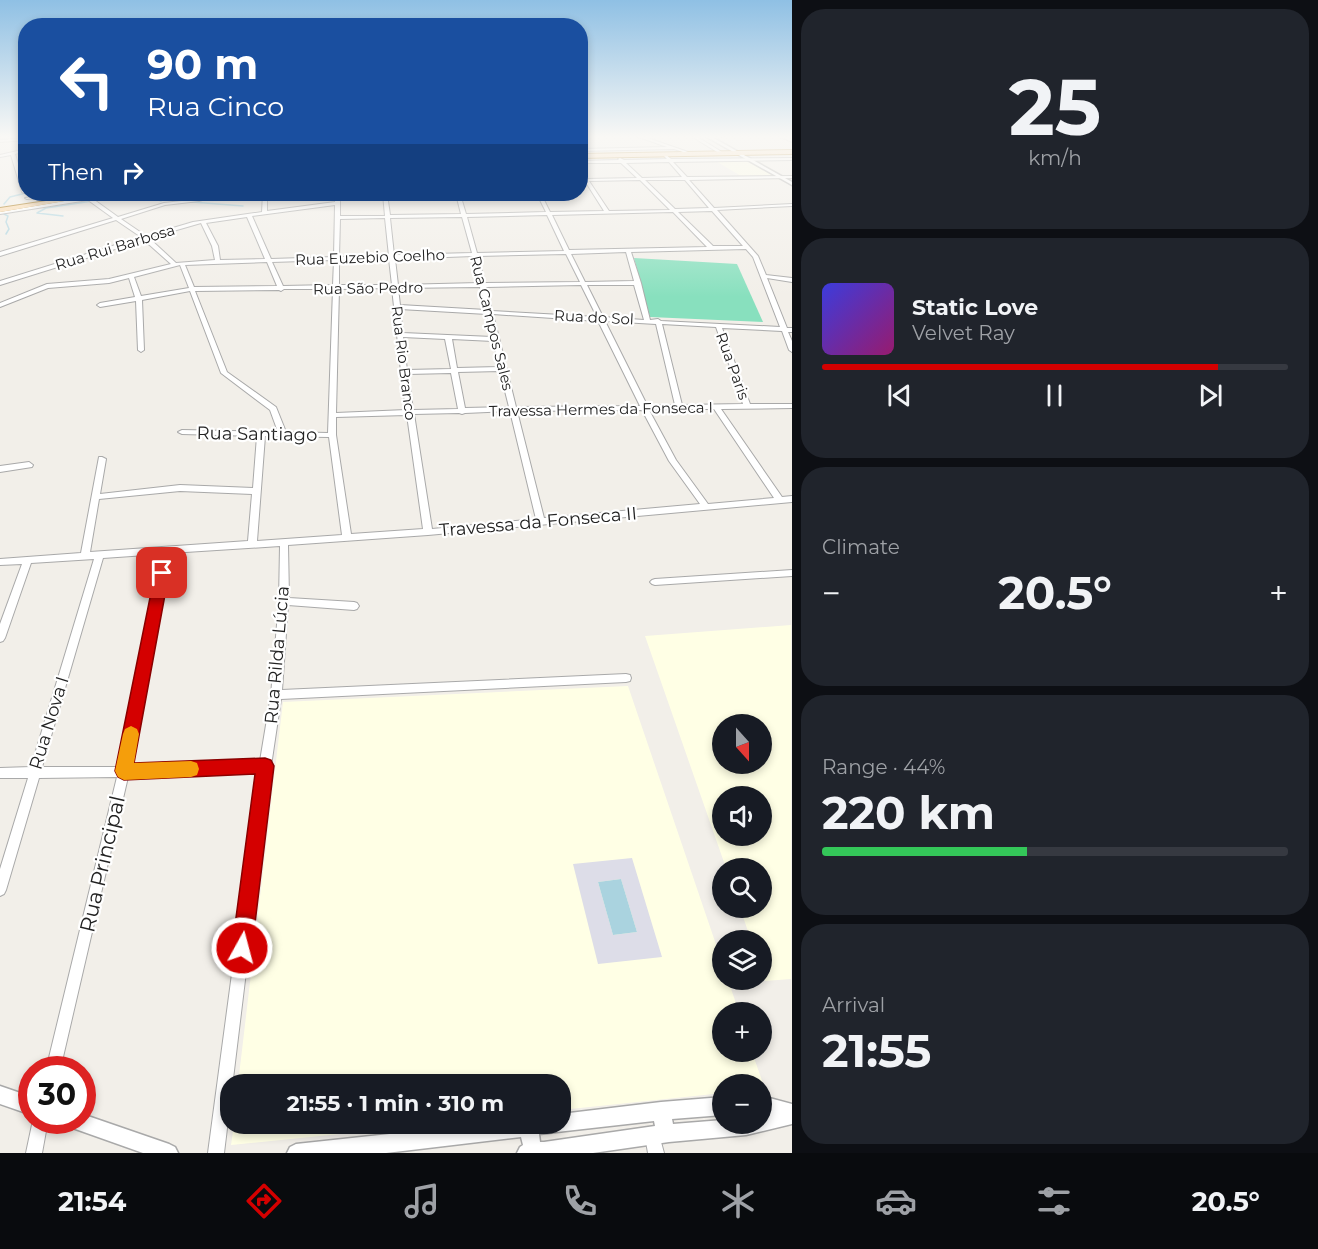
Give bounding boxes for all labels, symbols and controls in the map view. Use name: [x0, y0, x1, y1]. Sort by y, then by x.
text: 90 m: [147, 38, 258, 90]
icon: left: [48, 42, 126, 120]
text: 25: [1009, 59, 1101, 155]
text: Rua Cinco: [147, 90, 284, 123]
text: km/h: [1028, 146, 1082, 170]
icon: right: [116, 156, 149, 189]
text: Then: [48, 159, 104, 186]
street label: Rua Rui Barbosa: [53, 220, 177, 274]
street label: Rua Euzebio Coelho: [295, 245, 445, 269]
street label: Rua Campos Sales: [466, 254, 518, 392]
street label: Rua São Pedro: [313, 278, 423, 298]
text: Static Love: [912, 294, 1038, 321]
street label: Rua Rio Branco: [388, 305, 420, 421]
street label: Rua do Sol: [554, 305, 634, 329]
text: Velvet Ray: [912, 321, 1015, 345]
street label: Rua Paris: [712, 330, 754, 402]
icon: previous: [883, 379, 916, 412]
icon: pause: [1038, 379, 1071, 412]
icon: next: [1194, 379, 1227, 412]
street label: Travessa Hermes da Fonseca I: [489, 398, 713, 420]
street label: Rua Santiago: [196, 422, 318, 446]
street label: Travessa da Fonseca II: [438, 502, 638, 542]
text: Climate: [822, 535, 900, 559]
pin: [136, 547, 187, 598]
icon: arrive: [145, 556, 178, 589]
text: 20.5°: [998, 565, 1112, 620]
text: −: [822, 573, 841, 613]
text: +: [1269, 573, 1288, 613]
street label: Rua Rilda Lúcia: [260, 585, 294, 725]
street label: Rua Nova I: [24, 674, 74, 772]
north arrow: [712, 714, 772, 774]
map controls: [712, 714, 772, 1134]
text: Range · 44%: [822, 755, 945, 779]
text: 220 km: [822, 785, 995, 840]
button: sound: [712, 786, 772, 846]
street label: Rua Principal: [74, 793, 130, 935]
button: search: [712, 858, 772, 918]
position arrow: [210, 916, 274, 980]
button: layers: [712, 930, 772, 990]
text: Arrival: [822, 993, 885, 1017]
button: +: [712, 1002, 772, 1062]
text: 21:55: [822, 1023, 931, 1078]
speed limit sign: 30: [18, 1056, 96, 1134]
button: −: [712, 1074, 772, 1134]
text: 21:55 · 1 min · 310 m: [287, 1090, 504, 1117]
icon: directions: [243, 1180, 285, 1222]
icon: music: [401, 1180, 443, 1222]
icon: phone: [559, 1180, 601, 1222]
icon: climate: [717, 1180, 759, 1222]
icon: car: [875, 1180, 917, 1222]
icon: filters: [1033, 1180, 1075, 1222]
text: 21:54: [58, 1185, 126, 1218]
text: 20.5°: [1192, 1185, 1260, 1218]

